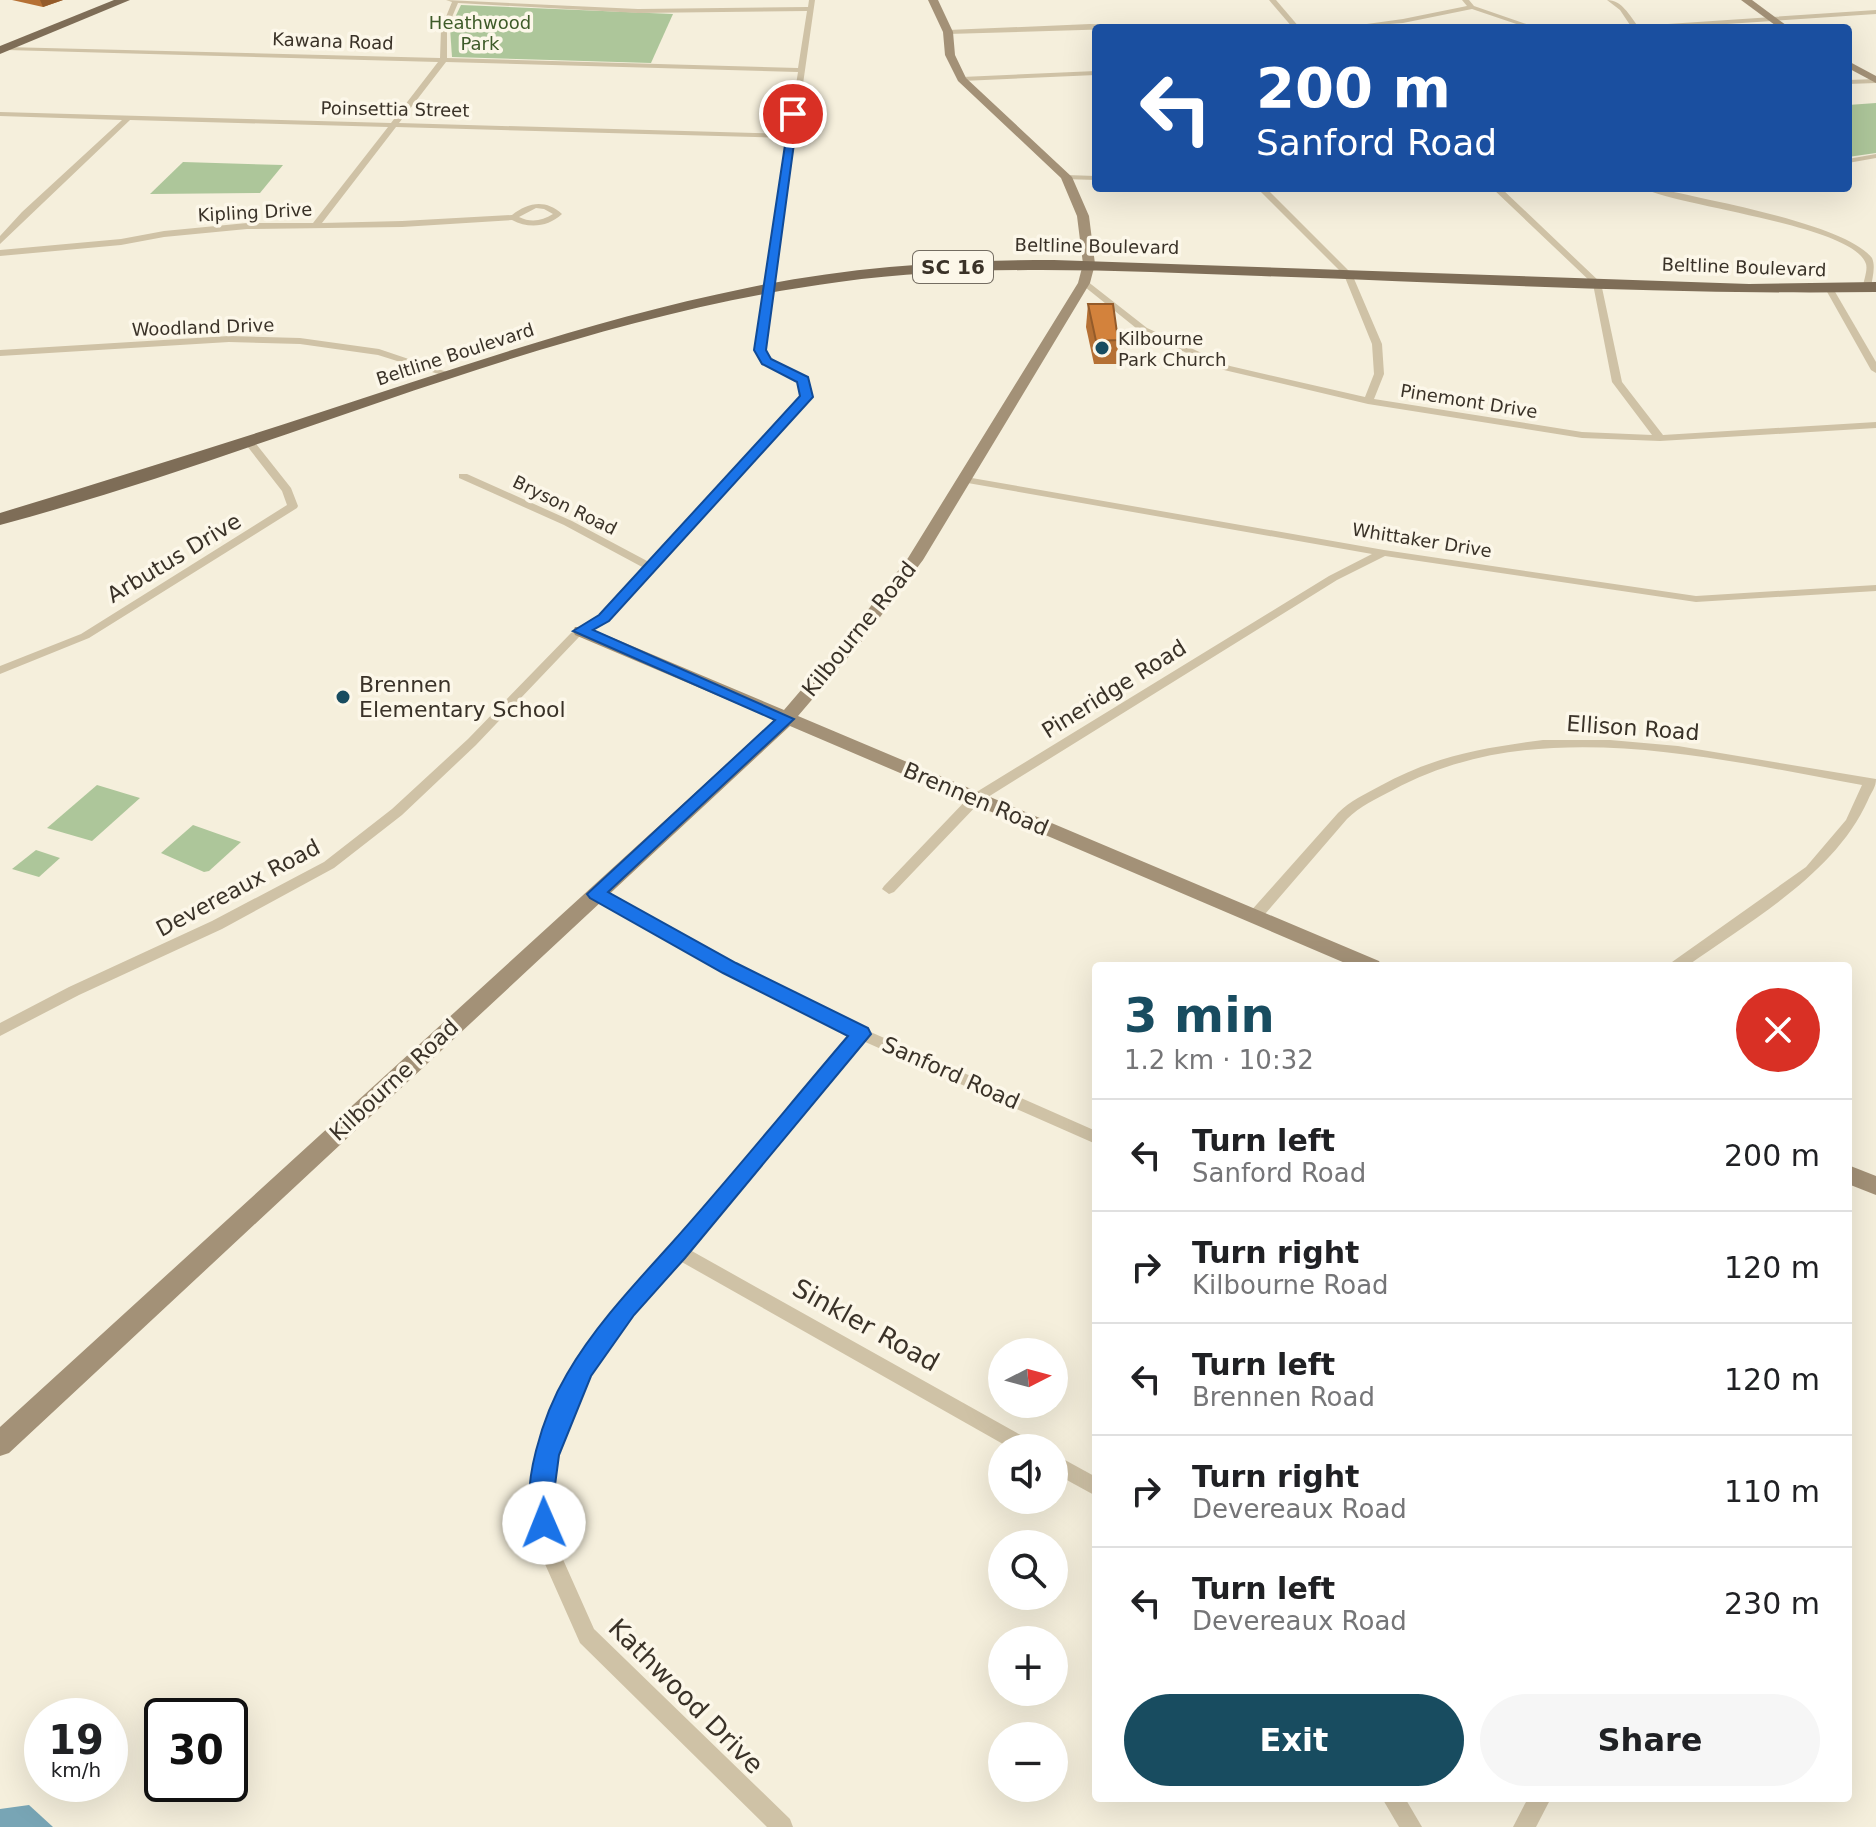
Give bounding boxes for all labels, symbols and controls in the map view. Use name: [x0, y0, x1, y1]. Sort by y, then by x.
park label: Heathwood Park: [429, 12, 531, 54]
street label: Kawana Road: [272, 28, 394, 54]
text: 200 m: [1256, 55, 1451, 120]
icon: left: [1124, 56, 1228, 160]
pin: [759, 80, 827, 148]
icon: arrive: [771, 92, 815, 136]
street label: Poinsettia Street: [320, 97, 470, 121]
text: Sanford Road: [1256, 122, 1497, 163]
street label: Kipling Drive: [197, 199, 313, 225]
street label: Beltline Boulevard: [1014, 234, 1180, 258]
road number: SC 16: [913, 251, 993, 283]
street label: Beltline Boulevard: [1661, 254, 1827, 280]
street label: Woodland Drive: [131, 314, 275, 340]
street label: Beltline Boulevard: [373, 319, 537, 389]
place label: Kilbourne Park Church: [1118, 328, 1226, 370]
marker: Kilbourne Park Church: [1093, 339, 1111, 357]
street label: Pinemont Drive: [1399, 380, 1539, 422]
street label: Bryson Road: [510, 471, 620, 539]
street label: Arbutus Drive: [103, 508, 245, 608]
street label: Whittaker Drive: [1351, 519, 1493, 561]
street label: Kilbourne Road: [797, 556, 921, 702]
street label: Pineridge Road: [1037, 635, 1191, 743]
place label: Brennen Elementary School: [359, 672, 566, 722]
marker: Brennen Elementary School: [334, 688, 352, 706]
street label: Ellison Road: [1566, 711, 1700, 745]
street label: Brennen Road: [900, 757, 1052, 841]
street label: Devereaux Road: [152, 834, 324, 942]
text: 3 min: [1124, 987, 1275, 1043]
button: close: [1736, 988, 1820, 1072]
street label: Kilbourne Road: [325, 1014, 463, 1146]
street label: Sanford Road: [879, 1032, 1023, 1114]
text: 1.2 km · 10:32: [1124, 1045, 1314, 1075]
text: Turn left: [1192, 1123, 1335, 1158]
icon: left: [1124, 1133, 1168, 1177]
text: 200 m: [1724, 1138, 1820, 1173]
text: Sanford Road: [1192, 1158, 1366, 1188]
text: Turn right: [1192, 1235, 1359, 1270]
icon: right: [1124, 1245, 1168, 1289]
text: 120 m: [1724, 1250, 1820, 1285]
text: Kilbourne Road: [1192, 1270, 1389, 1300]
street label: Sinkler Road: [788, 1272, 944, 1378]
north arrow: [988, 1338, 1068, 1418]
map controls: [988, 1338, 1068, 1802]
text: Turn left: [1192, 1347, 1335, 1382]
icon: left: [1124, 1357, 1168, 1401]
text: 120 m: [1724, 1362, 1820, 1397]
text: Brennen Road: [1192, 1382, 1375, 1412]
button: sound: [988, 1434, 1068, 1514]
text: Turn right: [1192, 1459, 1359, 1494]
icon: right: [1124, 1469, 1168, 1513]
text: 110 m: [1724, 1474, 1820, 1509]
position arrow: [502, 1481, 586, 1565]
text: Devereaux Road: [1192, 1494, 1407, 1524]
button: search: [988, 1530, 1068, 1610]
text: Turn left: [1192, 1571, 1335, 1606]
icon: left: [1124, 1581, 1168, 1625]
text: 230 m: [1724, 1586, 1820, 1621]
text: Devereaux Road: [1192, 1606, 1407, 1636]
street label: Kathwood Drive: [602, 1612, 770, 1780]
button: +: [988, 1626, 1068, 1706]
button: Exit: [1124, 1694, 1464, 1786]
button: Share: [1480, 1694, 1820, 1786]
speed limit sign: 30: [144, 1698, 248, 1802]
text: 19: [48, 1717, 104, 1763]
button: −: [988, 1722, 1068, 1802]
text: km/h: [51, 1758, 101, 1782]

